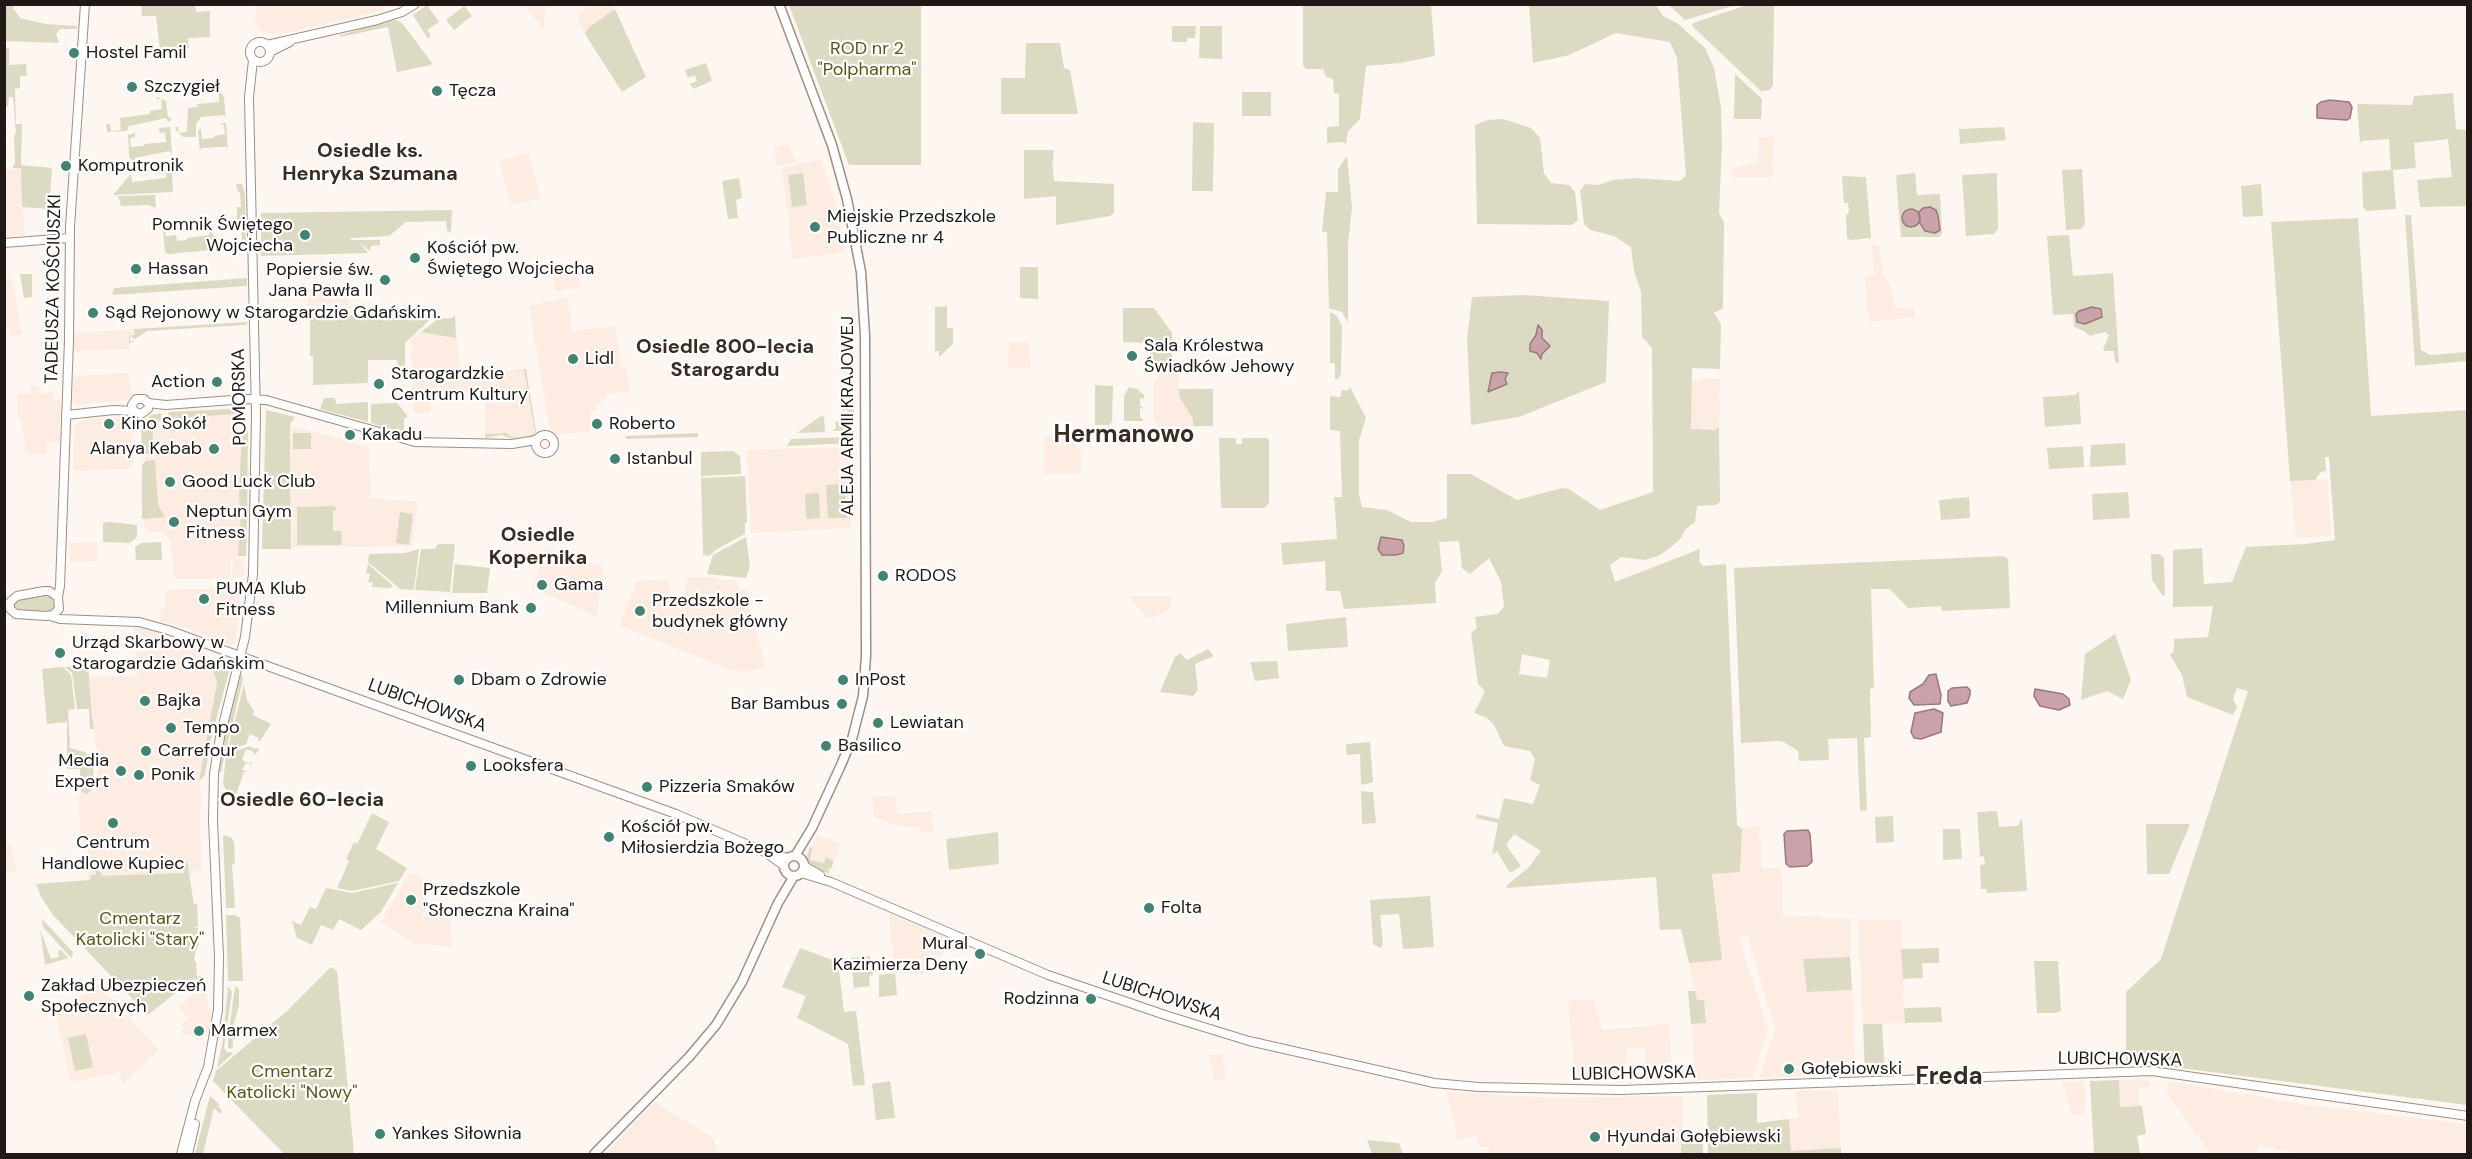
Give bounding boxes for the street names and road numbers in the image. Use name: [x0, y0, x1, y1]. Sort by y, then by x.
street label: TADEUSZA KOŚCIUSZKI: [42, 194, 66, 384]
street label: ALEJA ARMII KRAJOWEJ: [837, 316, 859, 516]
street label: POMORSKA: [228, 348, 252, 446]
street label: LUBICHOWSKA: [365, 675, 489, 737]
street label: LUBICHOWSKA: [1099, 967, 1225, 1027]
street label: LUBICHOWSKA: [2058, 1048, 2182, 1072]
street label: LUBICHOWSKA: [1572, 1062, 1696, 1086]

